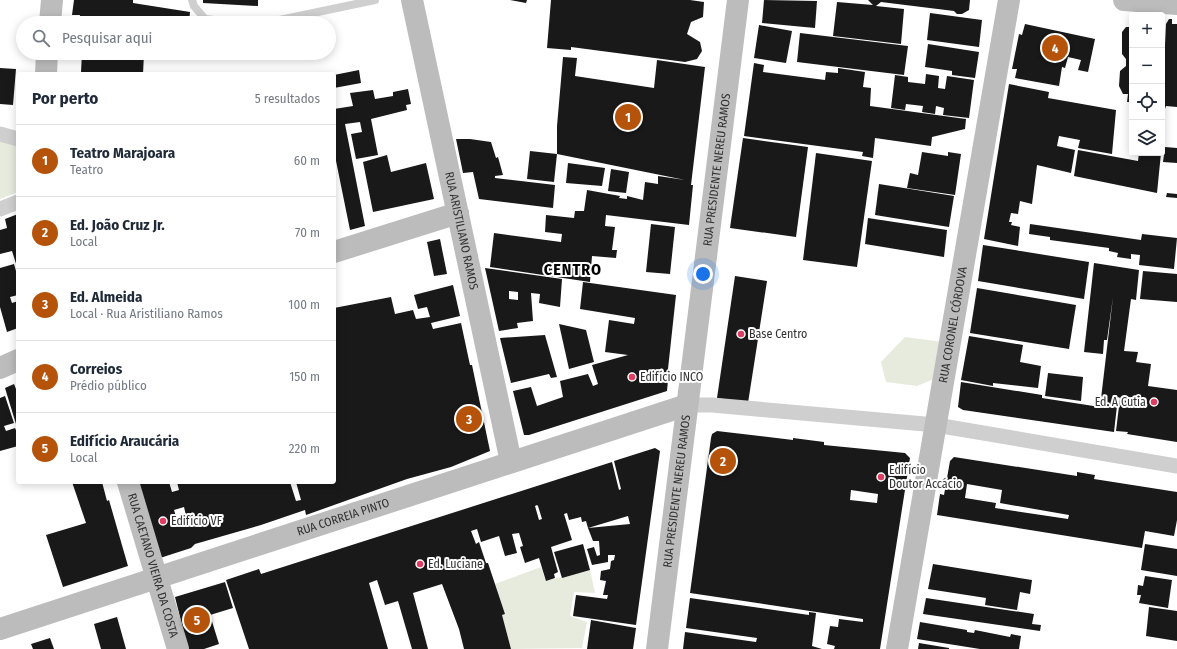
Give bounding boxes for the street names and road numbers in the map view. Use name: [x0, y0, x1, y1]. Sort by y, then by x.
street label: RUA PRESIDENTE NEREU RAMOS: [700, 93, 733, 247]
street label: RUA ARISTILIANO RAMOS: [442, 171, 481, 291]
street label: RUA CORONEL CÓRDOVA: [936, 265, 970, 384]
street label: RUA PRESIDENTE NEREU RAMOS: [660, 414, 693, 568]
street label: RUA CAETANO VIEIRA DA COSTA: [125, 492, 181, 640]
street label: RUA CORREIA PINTO: [295, 495, 391, 539]

